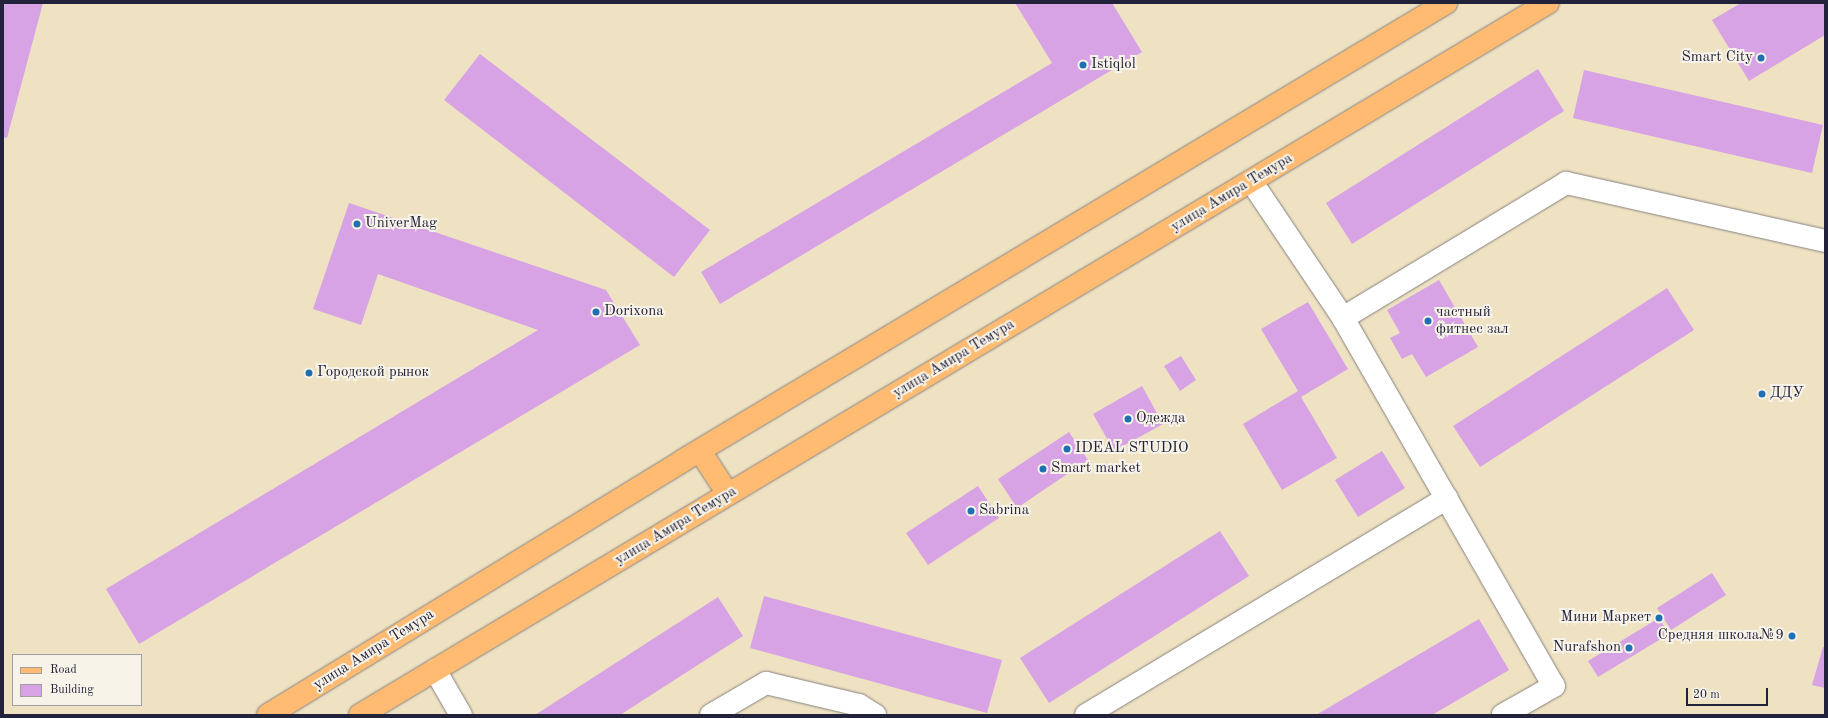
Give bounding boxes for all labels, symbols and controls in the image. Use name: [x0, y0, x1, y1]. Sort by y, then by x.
place label: Smart City: [1681, 49, 1753, 67]
marker: Smart City: [1756, 53, 1766, 63]
place label: Istiqlol: [1091, 56, 1136, 74]
marker: Istiqlol: [1078, 60, 1088, 70]
street label: улица Амира Темура: [1168, 150, 1296, 236]
place label: UniverMag: [365, 215, 437, 233]
marker: UniverMag: [352, 219, 362, 229]
place label: Dorixona: [604, 303, 664, 321]
place label: частный фитнес зал: [1436, 303, 1508, 338]
marker: Dorixona: [591, 307, 601, 317]
street label: улица Амира Темура: [890, 316, 1018, 402]
marker: частный фитнес зал: [1423, 316, 1433, 326]
place label: Городской рынок: [317, 364, 429, 382]
marker: Городской рынок: [304, 368, 314, 378]
place label: ДДУ: [1770, 385, 1804, 403]
marker: ДДУ: [1757, 389, 1767, 399]
place label: Одежда: [1136, 410, 1185, 428]
marker: Одежда: [1123, 414, 1133, 424]
place label: IDEAL STUDIO: [1075, 440, 1188, 458]
marker: IDEAL STUDIO: [1062, 444, 1072, 454]
place label: Smart market: [1051, 460, 1141, 478]
marker: Smart market: [1038, 464, 1048, 474]
street label: улица Амира Темура: [612, 483, 740, 569]
place label: Sabrina: [979, 502, 1029, 520]
marker: Sabrina: [966, 506, 976, 516]
street label: улица Амира Темура: [311, 606, 437, 694]
place label: Мини Маркет: [1561, 609, 1651, 627]
marker: Мини Маркет: [1654, 613, 1664, 623]
place label: Средняя школа№9: [1658, 627, 1784, 645]
marker: Средняя школа№9: [1787, 631, 1797, 641]
place label: Nurafshon: [1553, 639, 1621, 657]
marker: Nurafshon: [1624, 643, 1634, 653]
legend: [12, 654, 142, 706]
text: Road: [50, 664, 77, 676]
scale bar: [1688, 680, 1770, 706]
text: Building: [50, 684, 94, 696]
text: 20 m: [1693, 689, 1720, 701]

